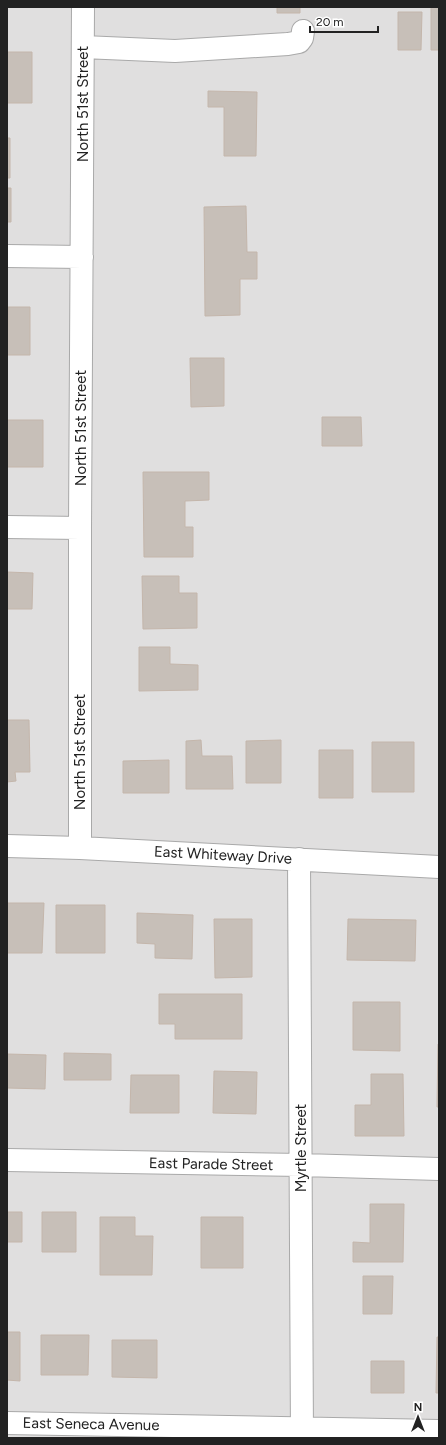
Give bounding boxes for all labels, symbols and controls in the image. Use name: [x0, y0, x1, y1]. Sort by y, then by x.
scale bar: [310, 8, 378, 34]
text: 20 m: [316, 15, 344, 29]
street label: North 51st Street: [74, 46, 92, 162]
street label: North 51st Street: [72, 370, 90, 486]
street label: North 51st Street: [71, 694, 89, 810]
street label: East Whiteway Drive: [154, 842, 292, 868]
street label: Myrtle Street: [292, 1103, 310, 1192]
street label: East Parade Street: [149, 1154, 274, 1174]
north arrow: [398, 1397, 438, 1437]
text: N: [414, 1401, 422, 1414]
street label: East Seneca Avenue: [22, 1414, 160, 1434]

